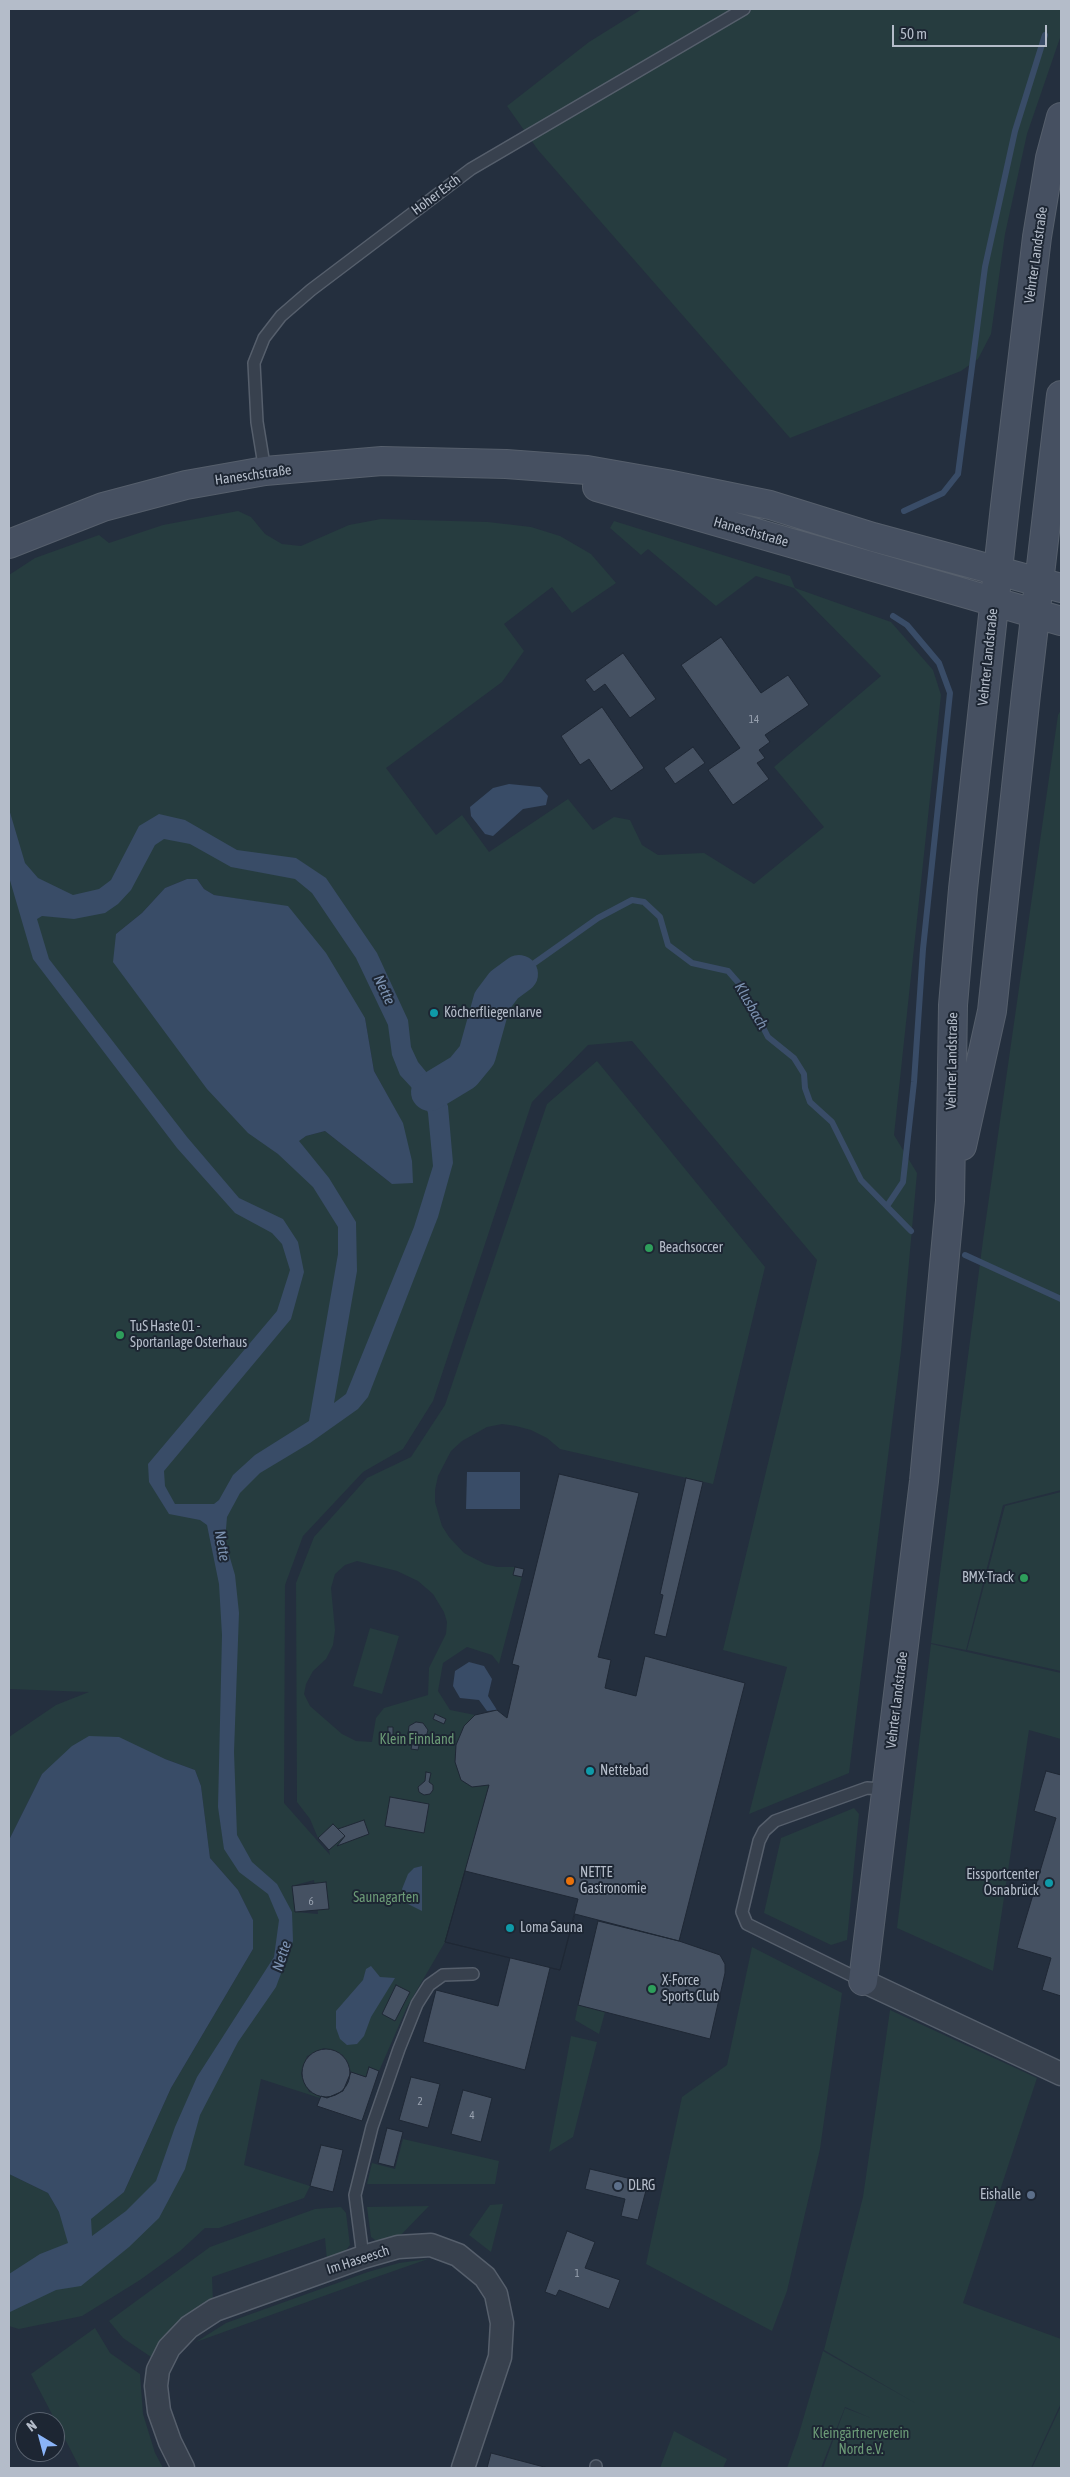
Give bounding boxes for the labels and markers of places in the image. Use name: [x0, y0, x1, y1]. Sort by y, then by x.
place label: Köcherfliegenlarve: [444, 1005, 542, 1021]
marker: Köcherfliegenlarve: [428, 1007, 440, 1019]
place label: Beachsoccer: [659, 1240, 723, 1256]
marker: Beachsoccer: [643, 1242, 655, 1254]
place label: TuS Haste 01 - Sportanlage Osterhaus: [130, 1319, 247, 1351]
marker: TuS Haste 01 - Sportanlage Osterhaus: [114, 1329, 126, 1341]
place label: BMX-Track: [962, 1570, 1014, 1586]
marker: BMX-Track: [1018, 1572, 1030, 1584]
place label: Nettebad: [600, 1763, 649, 1779]
marker: Nettebad: [584, 1765, 596, 1777]
place label: NETTE Gastronomie: [580, 1865, 647, 1898]
place label: Eissportcenter Osnabrück: [966, 1867, 1039, 1900]
marker: NETTE Gastronomie: [564, 1875, 576, 1887]
marker: Eissportcenter Osnabrück: [1043, 1877, 1055, 1889]
place label: Loma Sauna: [520, 1920, 583, 1936]
marker: Loma Sauna: [504, 1922, 516, 1934]
place label: X-Force Sports Club: [662, 1973, 719, 2005]
marker: X-Force Sports Club: [646, 1983, 658, 1995]
place label: DLRG: [628, 2178, 656, 2194]
marker: DLRG: [612, 2180, 624, 2192]
place label: Eishalle: [980, 2187, 1021, 2203]
marker: Eishalle: [1025, 2189, 1037, 2201]

